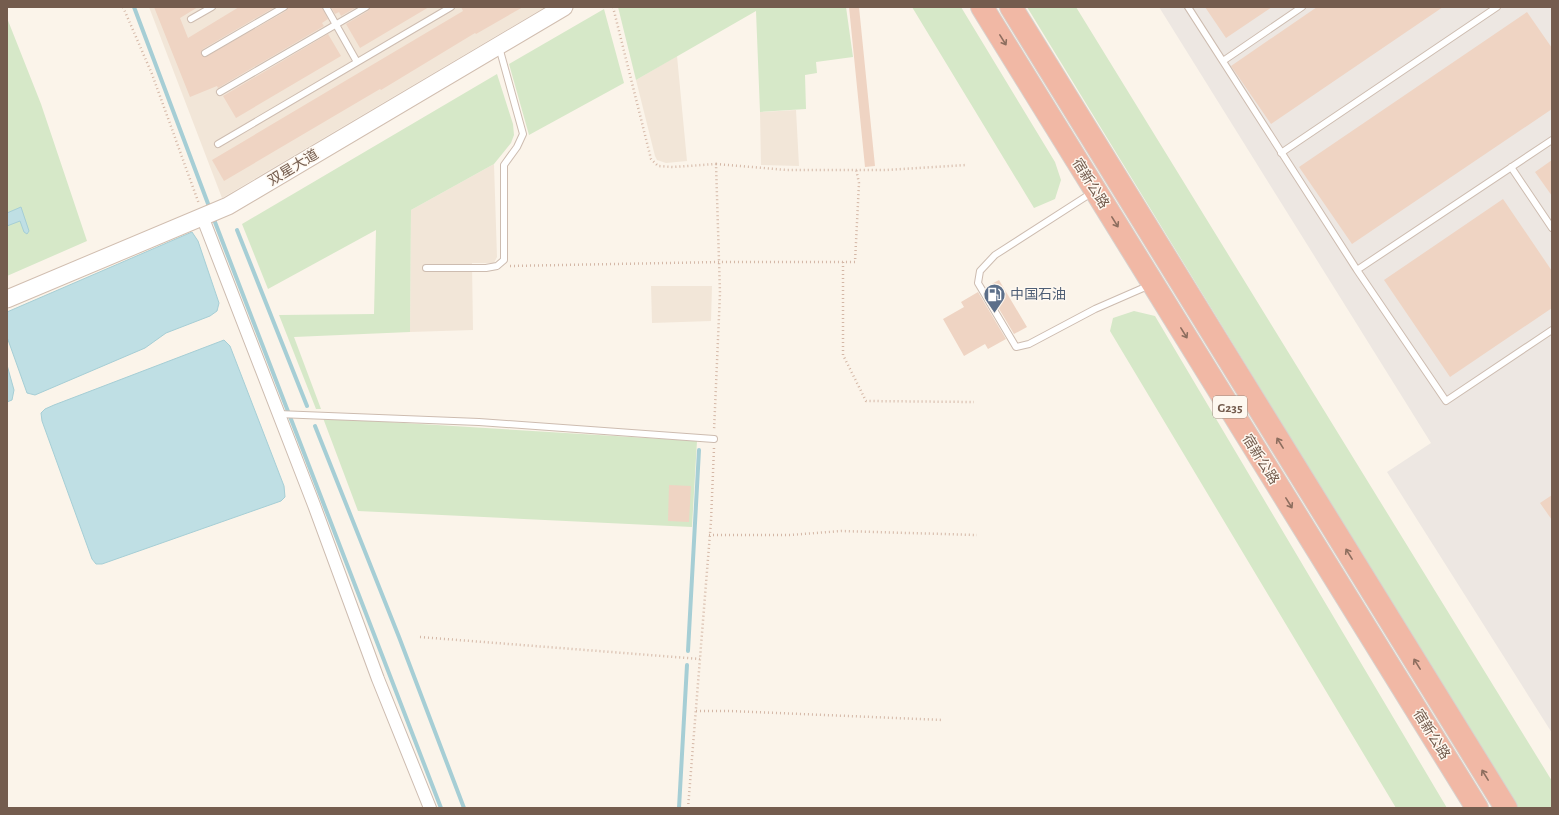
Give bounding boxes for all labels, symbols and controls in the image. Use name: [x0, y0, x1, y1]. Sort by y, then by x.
one-way arrow: [999, 34, 1007, 45]
street label: 双星大道: [265, 147, 321, 188]
street label: 宿新公路: [1069, 155, 1113, 211]
one-way arrow: [1112, 216, 1120, 228]
fuel station icon: 中国石油: [981, 281, 1007, 314]
place label: 中国石油: [1010, 287, 1066, 302]
one-way arrow: [1180, 327, 1188, 339]
road number: G235: [1213, 396, 1247, 418]
street label: 宿新公路: [1239, 431, 1283, 487]
one-way arrow: [1276, 437, 1284, 449]
one-way arrow: [1285, 497, 1293, 508]
one-way arrow: [1344, 548, 1352, 560]
one-way arrow: [1412, 658, 1420, 670]
street label: 宿新公路: [1410, 706, 1454, 762]
one-way arrow: [1481, 770, 1489, 781]

